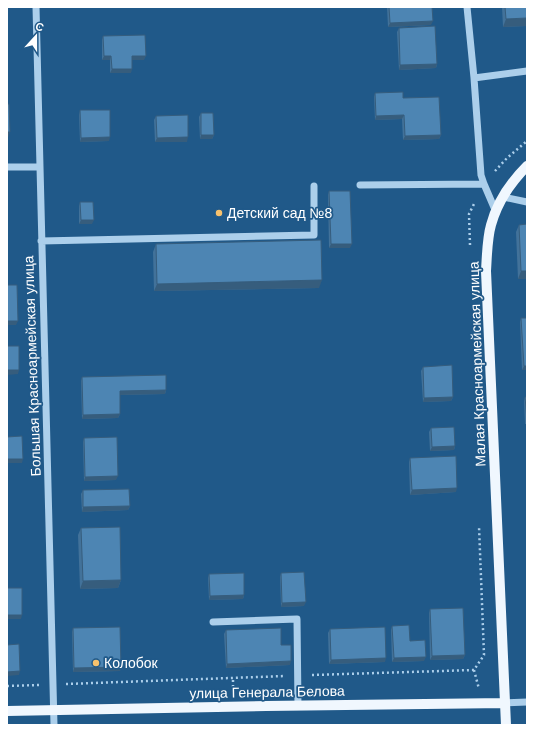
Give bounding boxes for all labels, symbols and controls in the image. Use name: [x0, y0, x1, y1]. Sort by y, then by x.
north arrow: [16, 16, 56, 56]
text: С: [34, 20, 45, 34]
place label: Детский сад №8: [227, 205, 333, 221]
marker: Детский сад №8: [214, 208, 224, 218]
street label: Большая Красноармейская улица: [20, 255, 44, 477]
street label: Малая Красноармейская улица: [465, 261, 489, 467]
place label: Колобок: [104, 655, 159, 671]
marker: Колобок: [91, 658, 101, 668]
street label: улица Генерала Белова: [189, 683, 345, 701]

